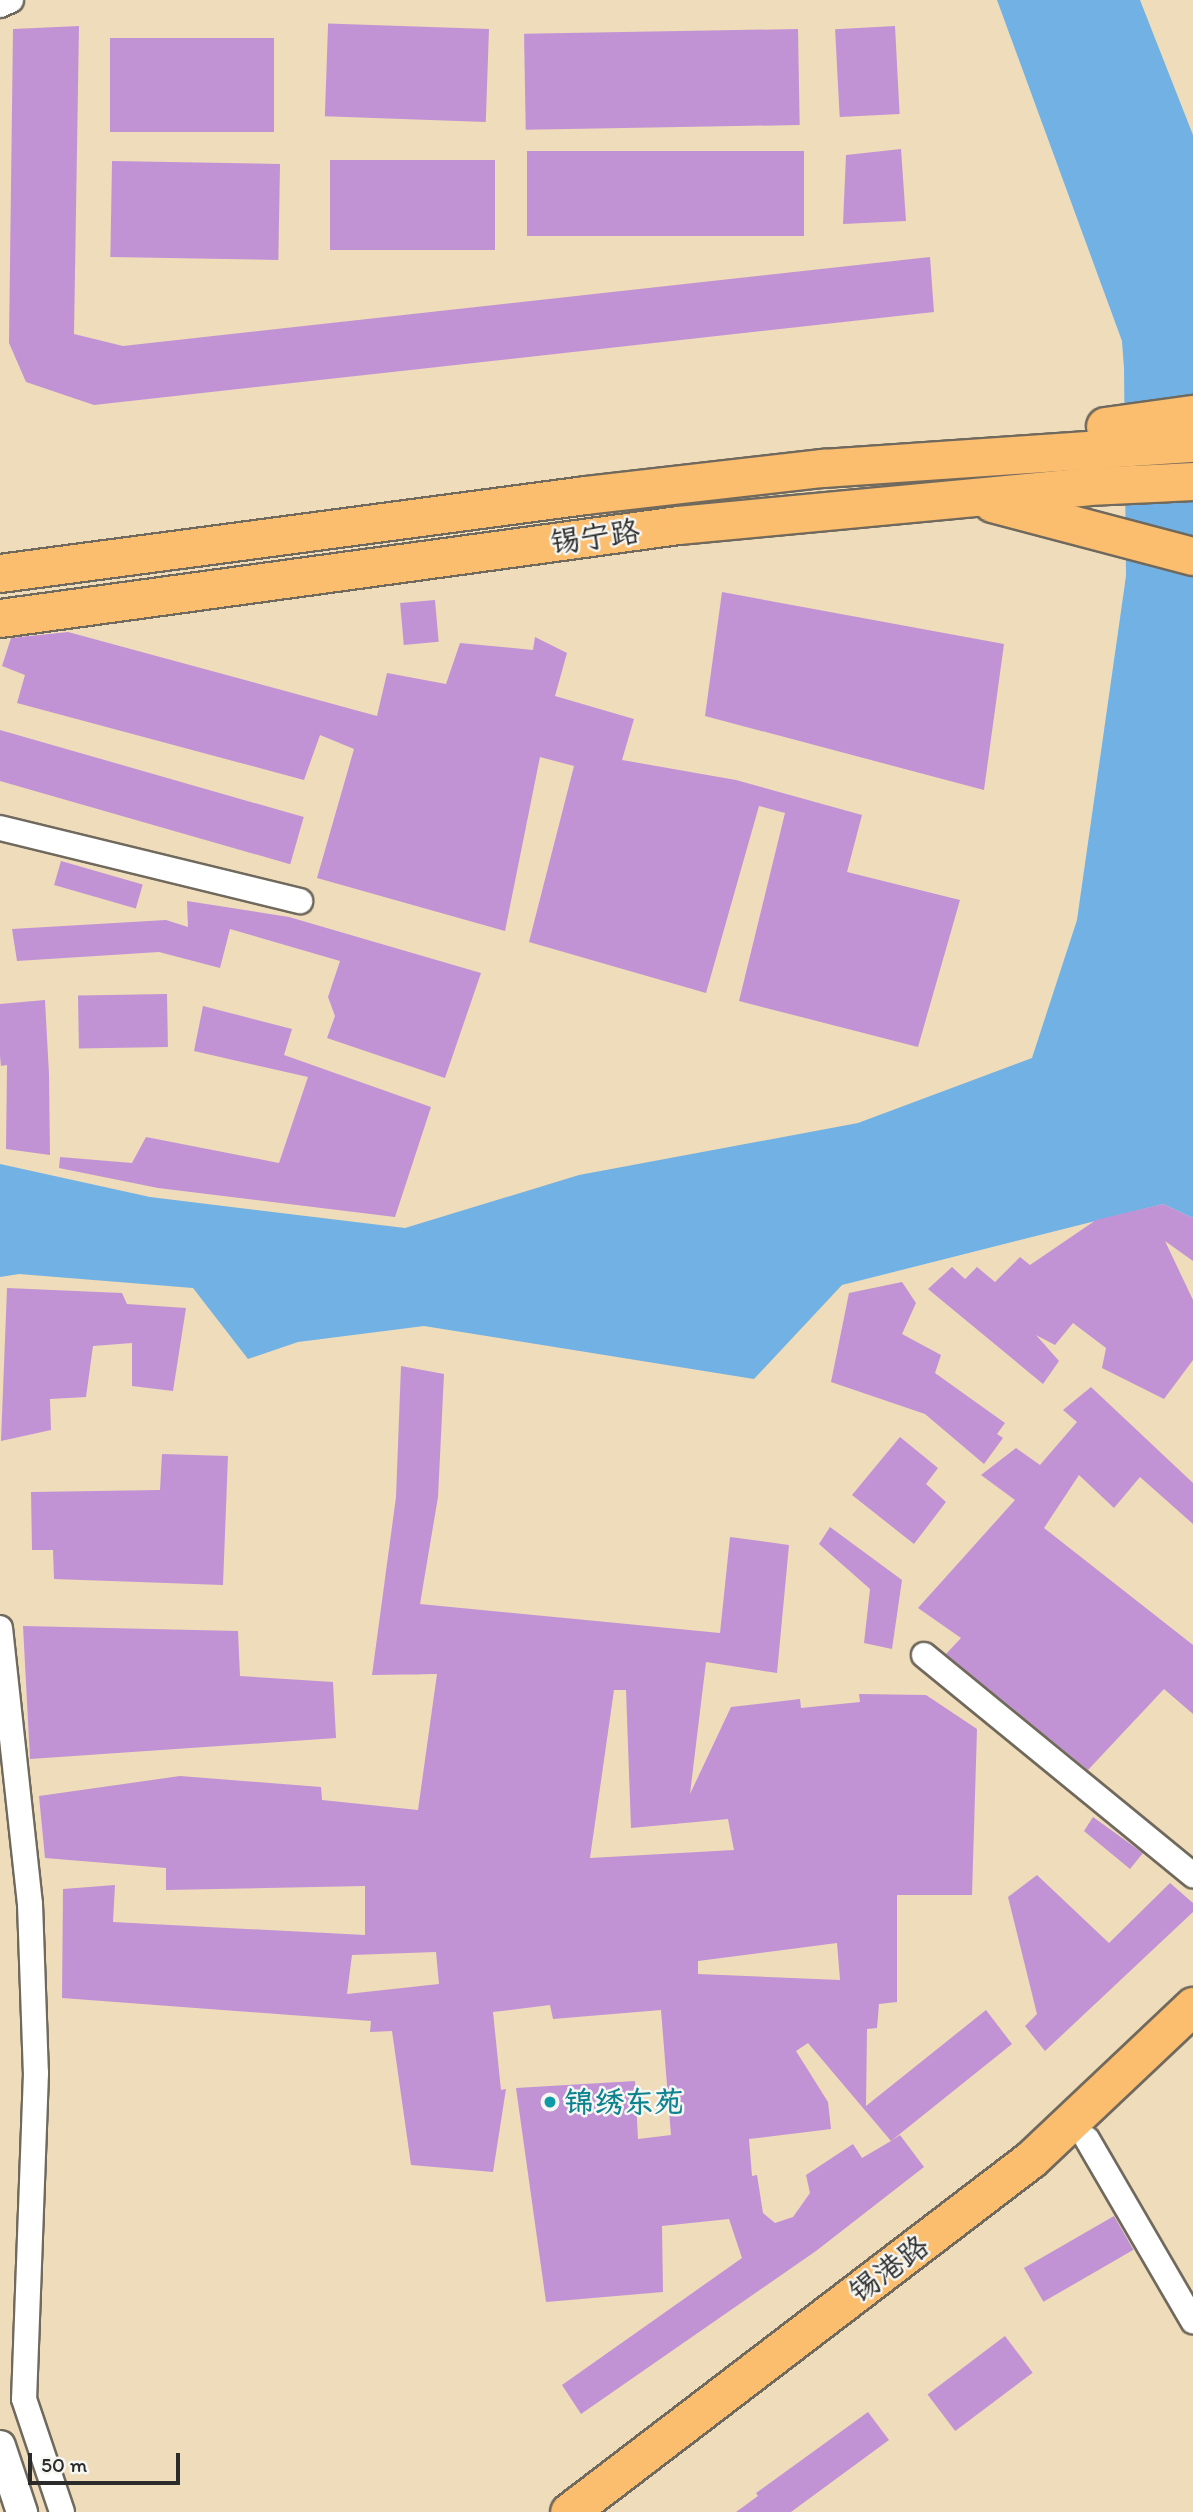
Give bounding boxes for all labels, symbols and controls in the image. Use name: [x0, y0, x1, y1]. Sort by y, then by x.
street label: 锡宁路: [548, 513, 642, 561]
place label: 锦绣东苑: [564, 2084, 684, 2120]
marker: 锦绣东苑: [542, 2094, 558, 2110]
street label: 锡港路: [842, 2228, 936, 2310]
scale bar: [32, 2438, 184, 2482]
text: 50 m: [41, 2452, 87, 2477]

